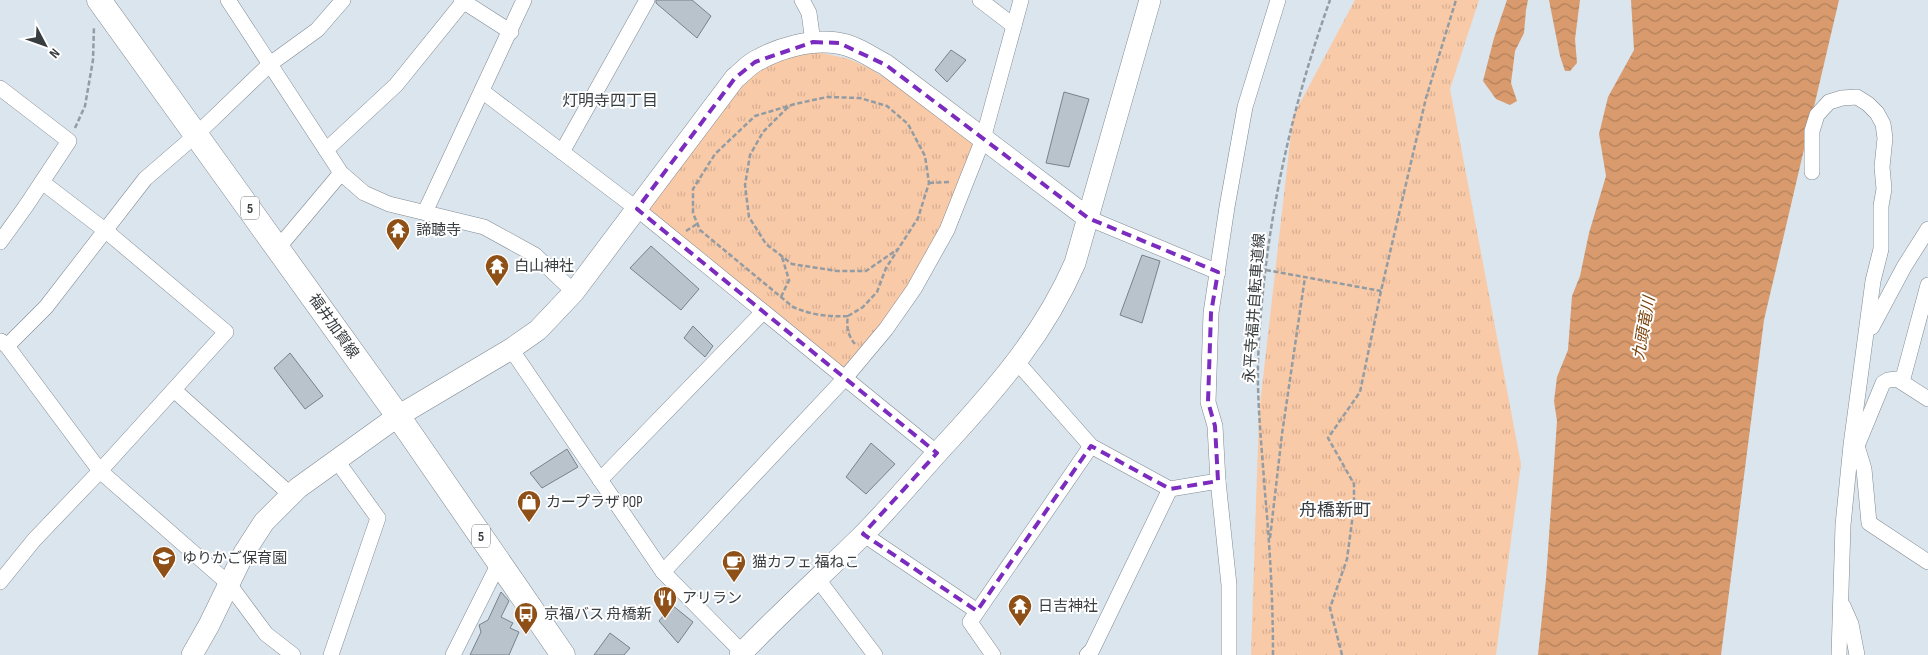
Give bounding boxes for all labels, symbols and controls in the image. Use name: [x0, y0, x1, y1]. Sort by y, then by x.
north arrow: [20, 20, 70, 70]
text: N: [46, 45, 63, 62]
district label: 灯明寺四丁目: [562, 92, 658, 111]
road number: 5: [241, 197, 259, 220]
temple icon: 諦聴寺: [385, 217, 411, 251]
place label: 諦聴寺: [416, 221, 461, 240]
street label: 永平寺福井自転車道線: [1240, 233, 1269, 384]
temple icon: 白山神社: [484, 253, 510, 287]
place label: 白山神社: [514, 257, 574, 276]
street label: 福井加賀線: [304, 290, 363, 362]
water label: 九頭竜川: [1630, 293, 1660, 361]
shop icon: カープラザ POP: [516, 489, 542, 523]
place label: カープラザ POP: [546, 493, 643, 512]
district label: 舟橋新町: [1299, 500, 1371, 521]
road number: 5: [472, 524, 490, 548]
school or university icon: ゆりかご保育園: [151, 545, 177, 579]
place label: ゆりかご保育園: [182, 549, 287, 568]
cafe icon: 猫カフェ 福ねこ: [721, 549, 747, 583]
place label: 猫カフェ 福ねこ: [752, 553, 859, 572]
restaurant icon: アリラン: [652, 585, 678, 619]
place label: アリラン: [682, 589, 742, 608]
temple icon: 日吉神社: [1007, 593, 1033, 627]
place label: 日吉神社: [1038, 597, 1098, 616]
bus stop icon: 京福バス 舟橋新: [513, 601, 539, 635]
place label: 京福バス 舟橋新: [544, 605, 651, 624]

